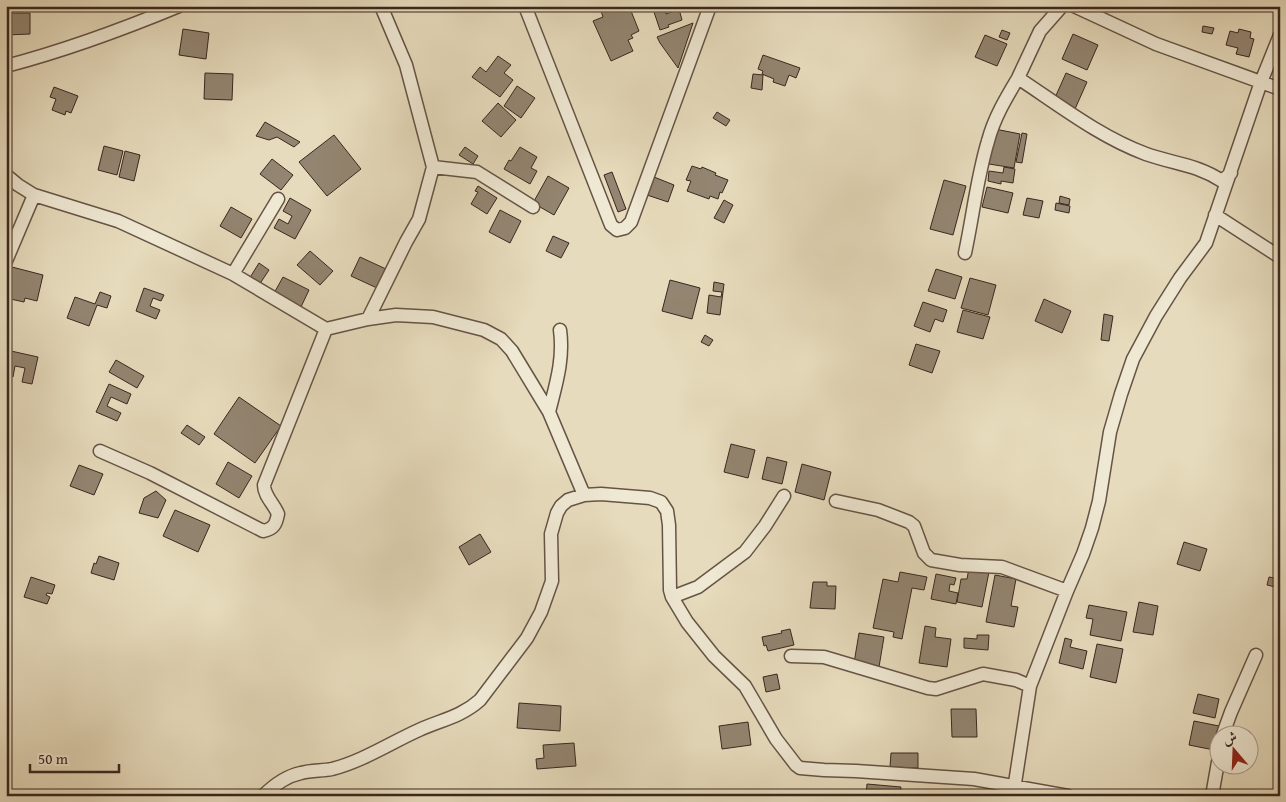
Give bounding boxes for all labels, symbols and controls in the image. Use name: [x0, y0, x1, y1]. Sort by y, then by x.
north arrow: [1208, 724, 1258, 774]
text: ش: [1220, 726, 1240, 749]
scale bar: [30, 742, 119, 774]
text: 50 m: [38, 748, 69, 769]

